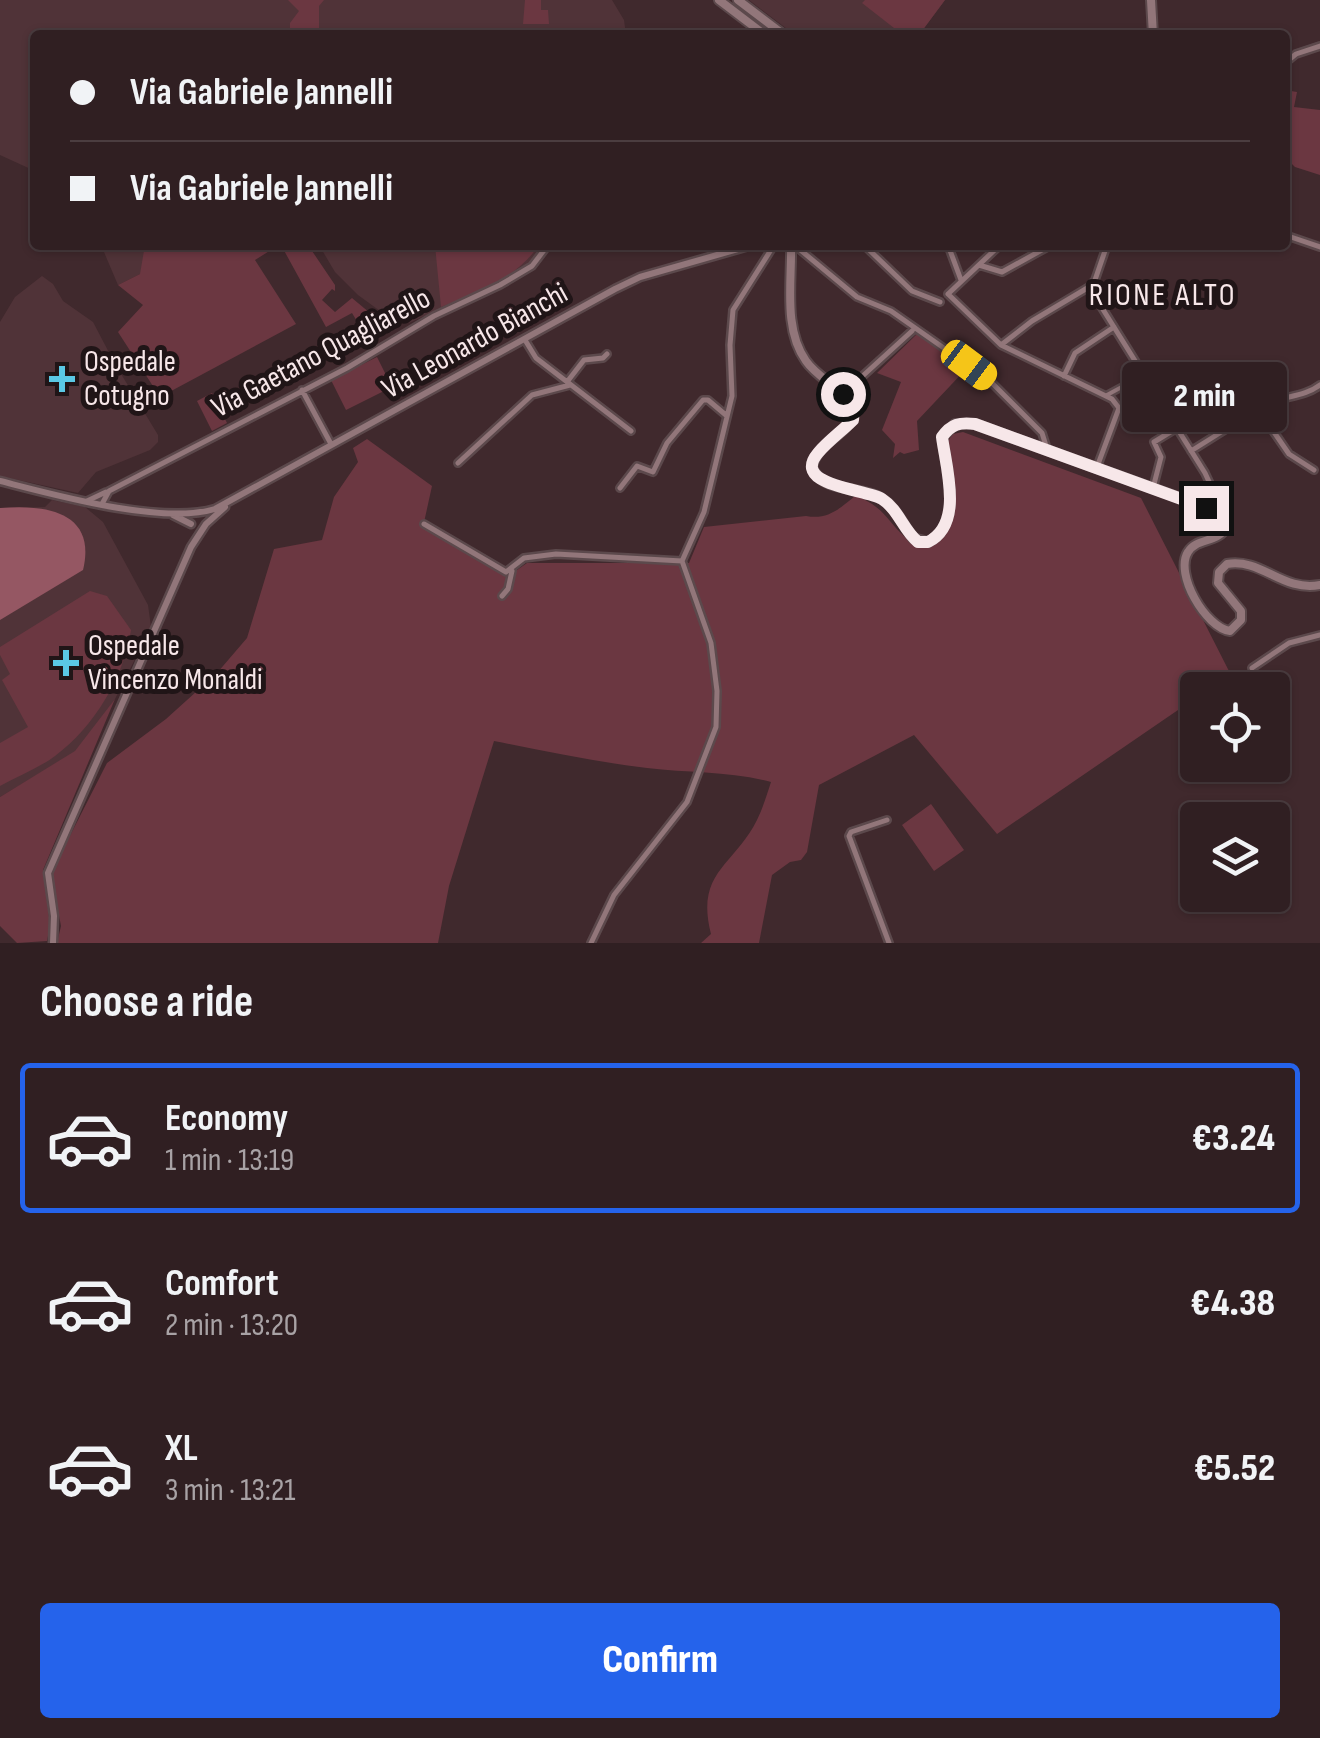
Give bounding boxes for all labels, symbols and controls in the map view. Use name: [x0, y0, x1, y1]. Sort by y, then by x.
text: Via Gabriele Jannelli: [130, 70, 393, 115]
text: Via Gabriele Jannelli: [130, 166, 393, 211]
street label: Via Leonardo Bianchi: [376, 275, 574, 407]
district label: RIONE ALTO: [1089, 276, 1237, 315]
street label: Via Gaetano Quagliarello: [206, 280, 436, 426]
car: [936, 335, 1002, 395]
place label: Ospedale Cotugno: [84, 344, 176, 414]
callout: 2 min: [1124, 363, 1288, 433]
marker: Ospedale Cotugno: [49, 366, 75, 392]
route start: [821, 372, 866, 417]
text: 2 min: [1173, 377, 1236, 416]
route end: [1184, 486, 1229, 531]
place label: Ospedale Vincenzo Monaldi: [88, 628, 263, 698]
marker: Ospedale Vincenzo Monaldi: [53, 650, 79, 676]
map controls: [1180, 672, 1290, 912]
button: locate: [1180, 672, 1290, 782]
button: layers: [1180, 802, 1290, 912]
text: Choose a ride: [40, 975, 253, 1030]
icon: car: [45, 1093, 135, 1183]
text: Economy: [165, 1096, 288, 1141]
text: €3.24: [1192, 1116, 1275, 1161]
text: 1 min · 13:19: [165, 1141, 294, 1180]
icon: car: [45, 1258, 135, 1348]
text: Comfort: [165, 1261, 279, 1306]
text: €4.38: [1190, 1281, 1275, 1326]
text: 2 min · 13:20: [165, 1306, 298, 1345]
icon: car: [45, 1423, 135, 1513]
text: XL: [165, 1426, 198, 1471]
text: €5.52: [1194, 1446, 1275, 1491]
text: 3 min · 13:21: [165, 1471, 295, 1510]
button: Confirm: [40, 1603, 1280, 1718]

